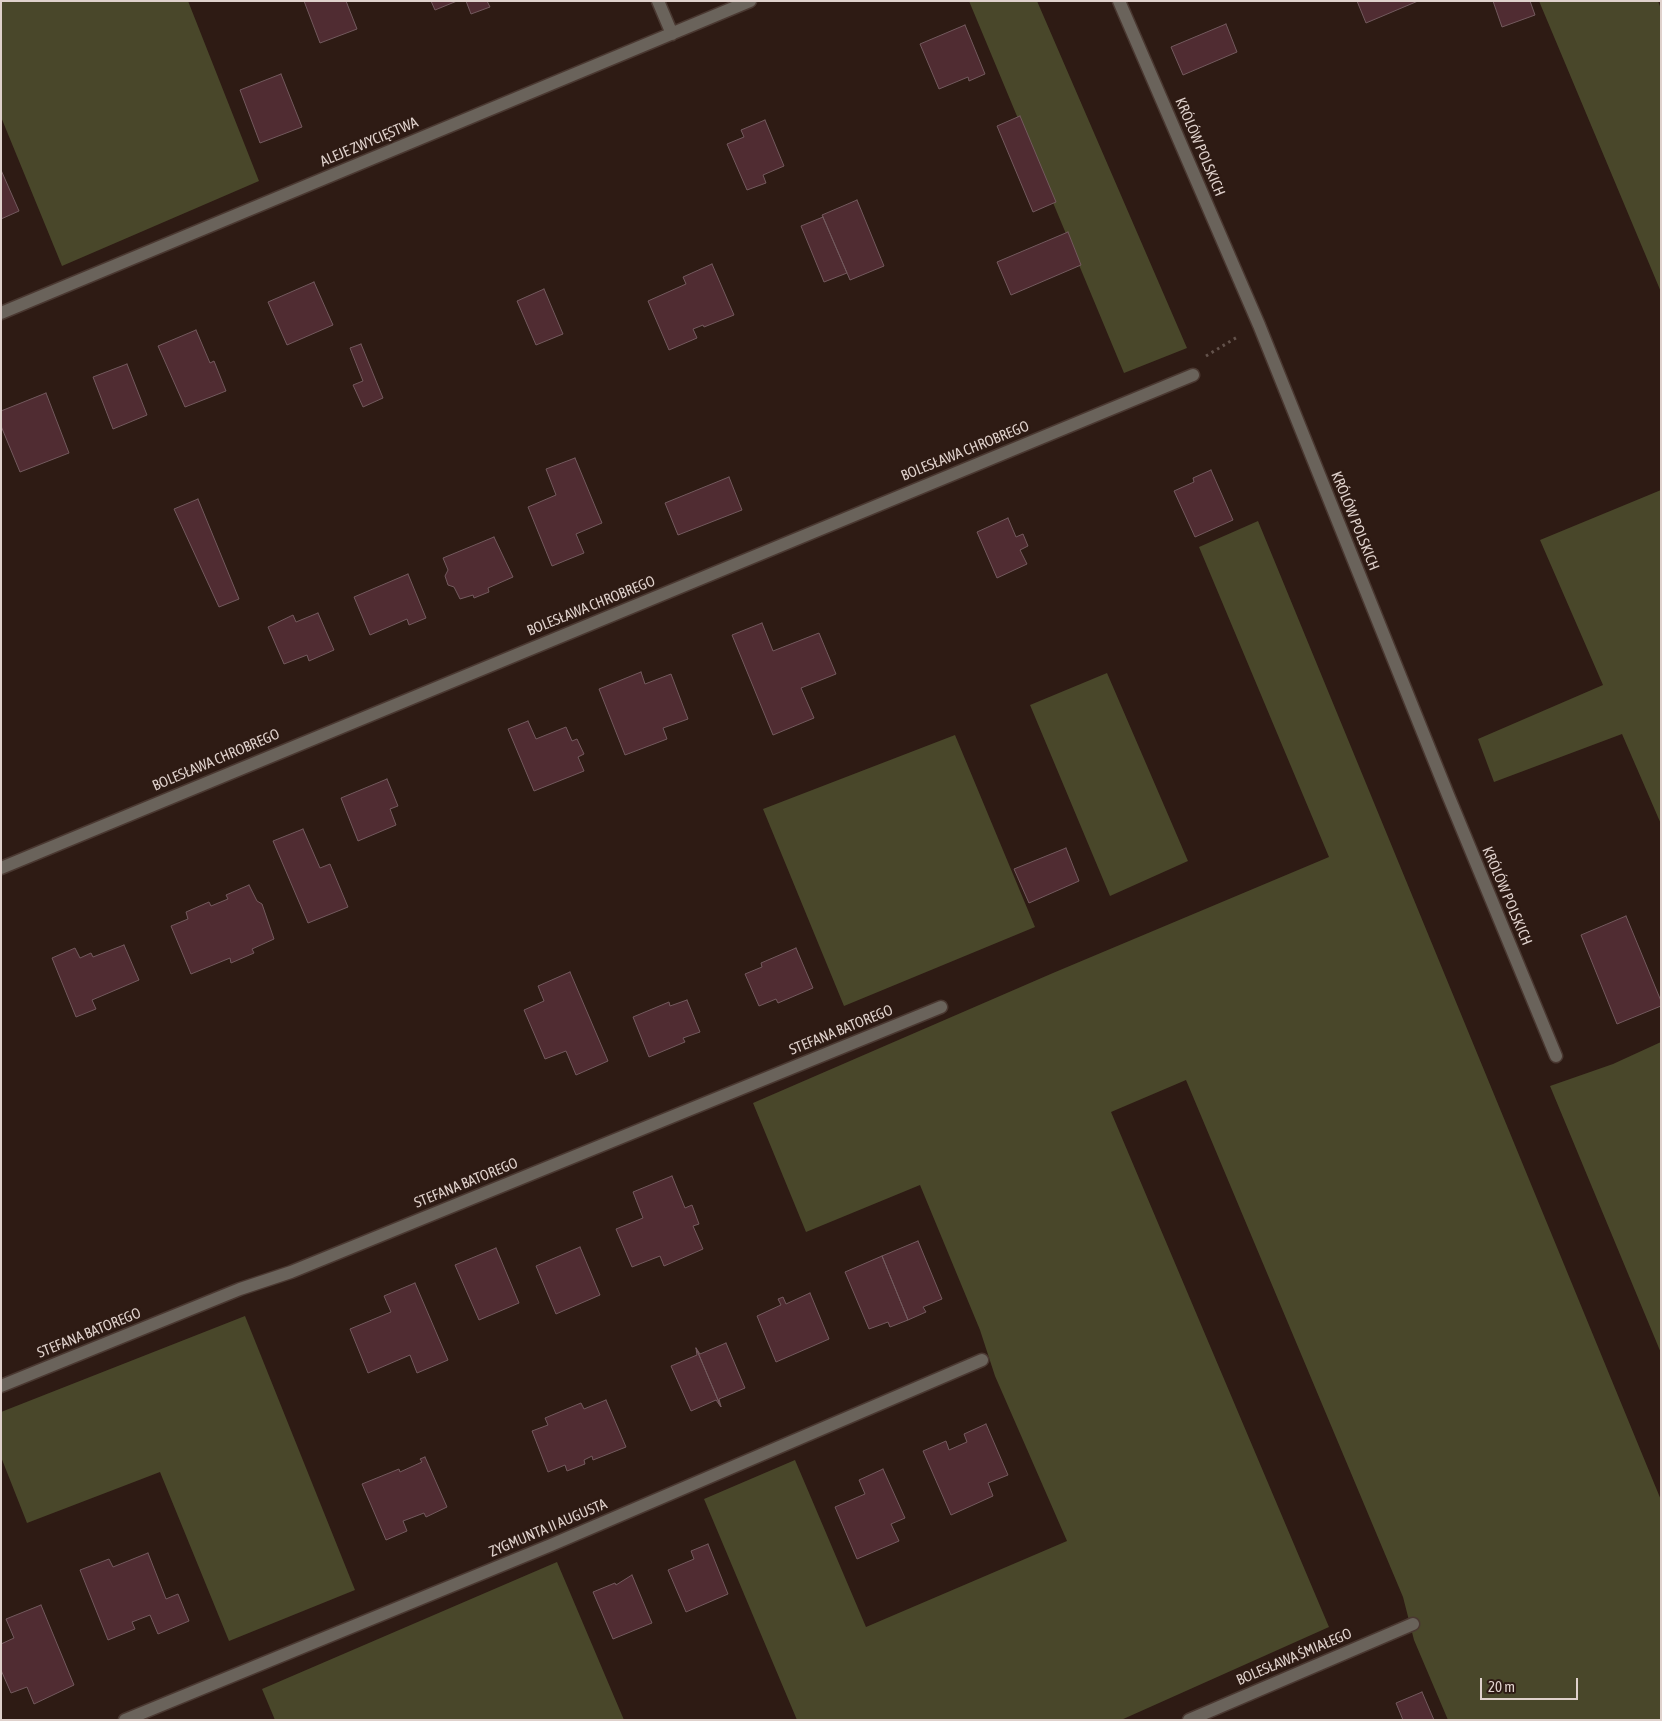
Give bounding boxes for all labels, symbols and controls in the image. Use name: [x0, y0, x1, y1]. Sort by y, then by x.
street label: KRÓLÓW POLSKICH: [1171, 95, 1229, 199]
street label: ALEJE ZWYCIĘSTWA: [317, 113, 421, 171]
street label: BOLESŁAWA CHROBREGO: [898, 417, 1032, 485]
street label: KRÓLÓW POLSKICH: [1327, 469, 1383, 573]
street label: BOLESŁAWA CHROBREGO: [524, 572, 658, 640]
street label: BOLESŁAWA CHROBREGO: [150, 725, 282, 795]
street label: KRÓLÓW POLSKICH: [1478, 844, 1536, 948]
street label: STEFANA BATOREGO: [787, 1001, 895, 1059]
street label: STEFANA BATOREGO: [412, 1154, 520, 1212]
street label: STEFANA BATOREGO: [35, 1304, 143, 1362]
street label: ZYGMUNTA II AUGUSTA: [486, 1495, 610, 1561]
street label: BOLESŁAWA ŚMIAŁEGO: [1234, 1625, 1354, 1689]
scale bar: [1482, 1668, 1580, 1700]
text: 20 m: [1488, 1678, 1515, 1695]

